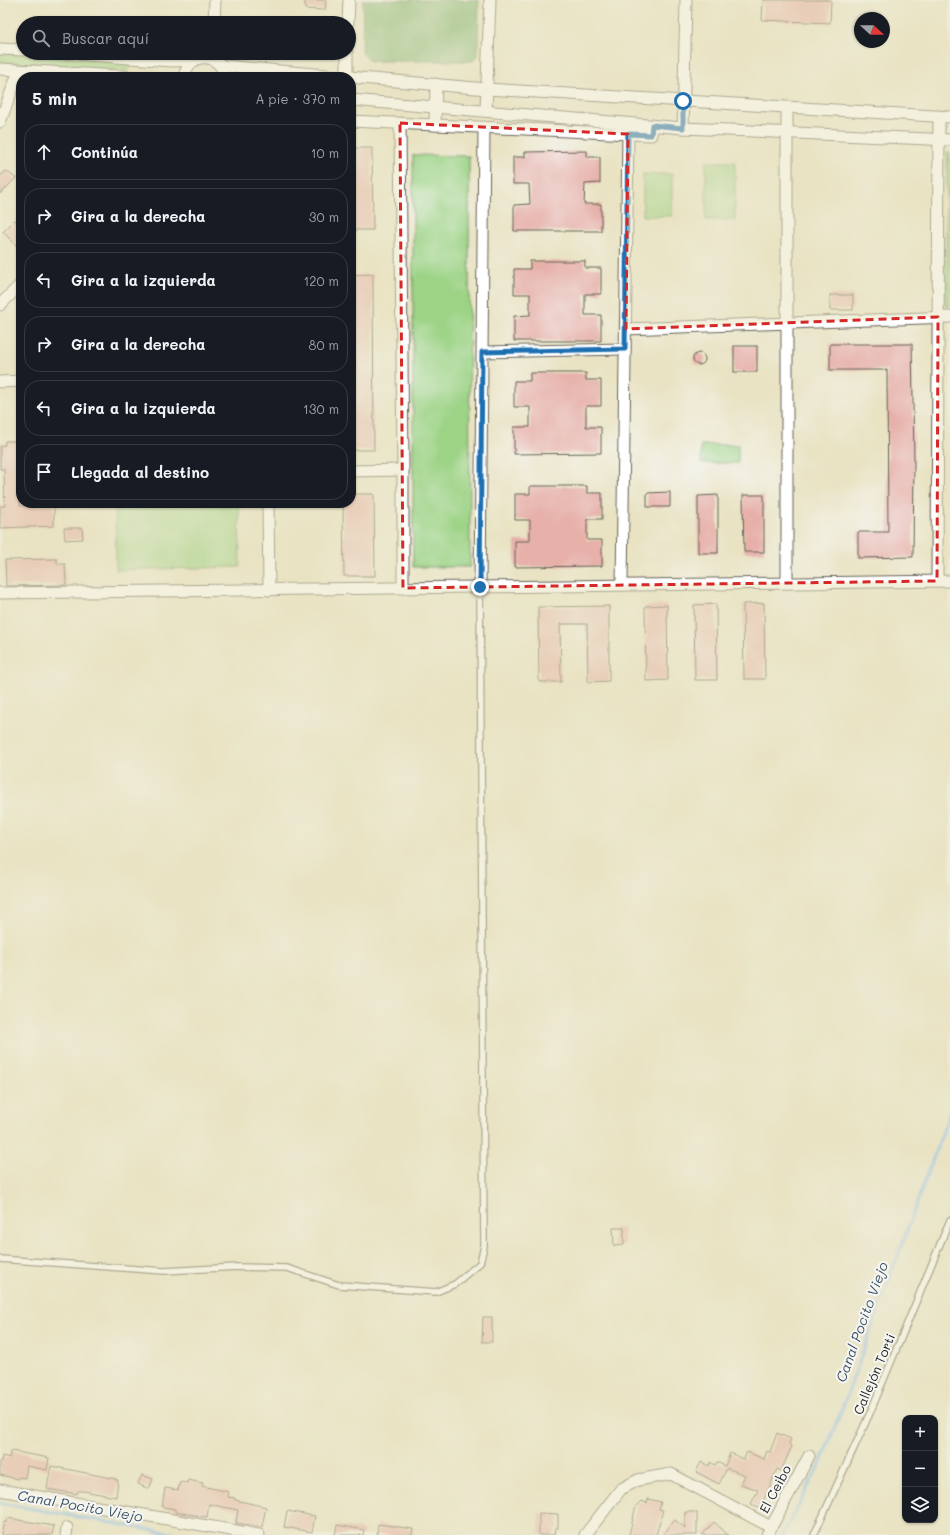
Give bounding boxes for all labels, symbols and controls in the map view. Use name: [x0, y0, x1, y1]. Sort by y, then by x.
north arrow: [854, 12, 890, 48]
search box: [16, 16, 356, 60]
icon: search: [30, 27, 52, 49]
text: Buscar aquí: [62, 28, 149, 48]
text: 5 min: [32, 87, 77, 109]
text: A pie · 370 m: [255, 90, 340, 107]
route start: [674, 92, 692, 110]
icon: ahead: [33, 141, 55, 163]
text: Continúa: [71, 142, 138, 162]
text: 10 m: [311, 144, 339, 161]
icon: right: [33, 205, 55, 227]
text: Gira a la derecha: [71, 206, 205, 226]
text: 30 m: [309, 208, 339, 225]
icon: left: [33, 269, 55, 291]
text: Gira a la izquierda: [71, 270, 216, 290]
text: 120 m: [303, 272, 339, 289]
icon: right: [33, 333, 55, 355]
text: Gira a la derecha: [71, 334, 205, 354]
text: 80 m: [309, 336, 339, 353]
icon: left: [33, 397, 55, 419]
text: Gira a la izquierda: [71, 398, 216, 418]
text: 130 m: [303, 400, 339, 417]
icon: arrive: [33, 461, 55, 483]
text: Llegada al destino: [71, 462, 209, 482]
route end: [471, 578, 489, 596]
water label: Canal Pocito Viejo: [831, 1259, 892, 1385]
street label: Callejón Torti: [849, 1331, 898, 1417]
map controls: [902, 1415, 938, 1523]
button: +: [902, 1415, 938, 1451]
button: −: [902, 1451, 938, 1487]
street label: El Ceibo: [755, 1461, 794, 1516]
water label: Canal Pocito Viejo: [16, 1485, 144, 1526]
button: layers: [902, 1487, 938, 1523]

